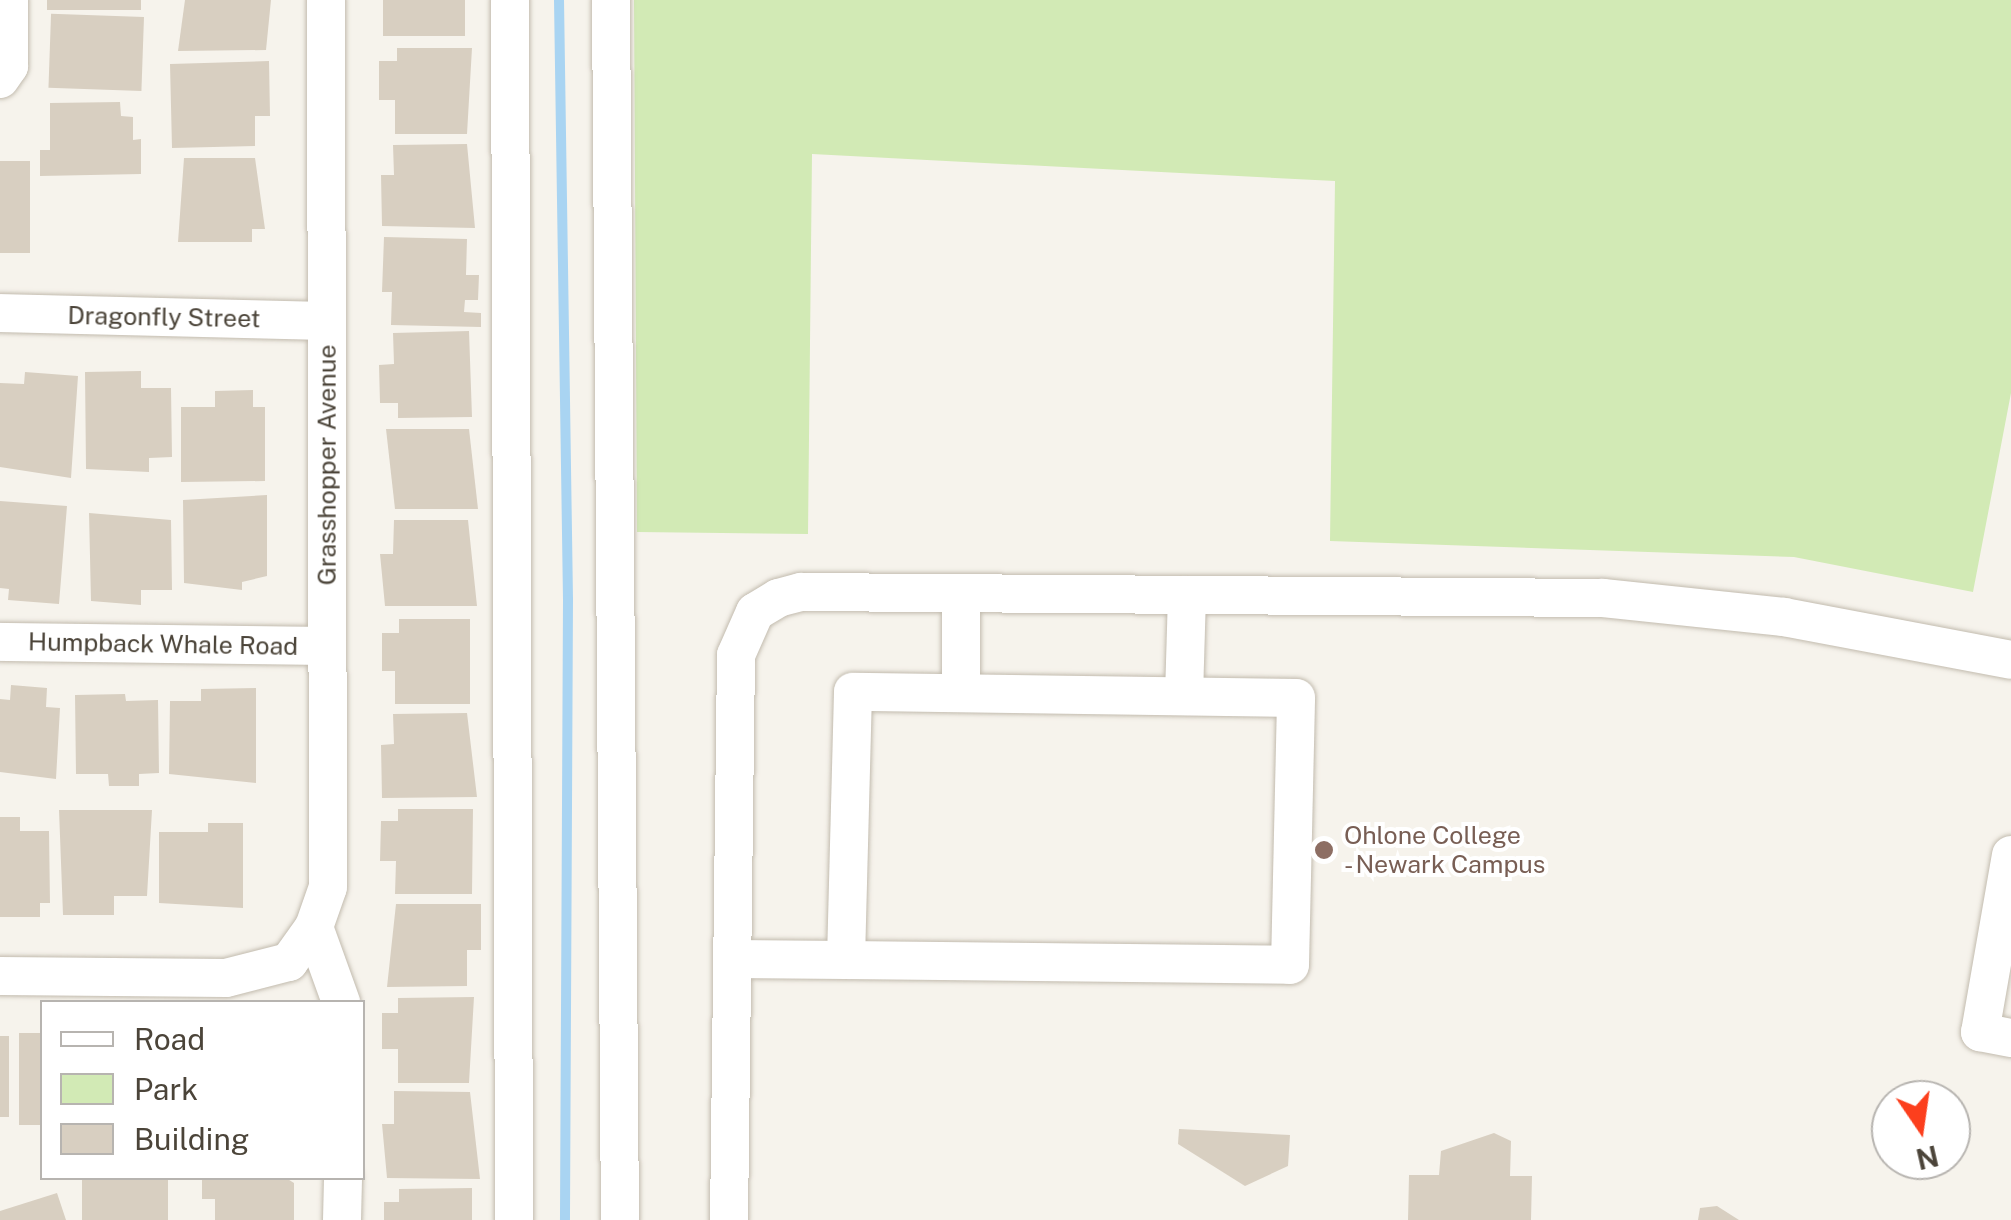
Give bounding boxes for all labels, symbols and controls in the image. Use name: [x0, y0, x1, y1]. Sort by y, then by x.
street label: Dragonfly Street: [67, 300, 261, 334]
street label: Grasshopper Avenue: [312, 345, 342, 585]
street label: Humpback Whale Road: [27, 627, 299, 661]
place label: Ohlone College - Newark Campus: [1344, 821, 1550, 880]
marker: Ohlone College - Newark Campus: [1313, 839, 1335, 861]
legend: [40, 1000, 365, 1180]
text: Road: [134, 1021, 205, 1057]
text: Park: [134, 1071, 198, 1107]
north arrow: [1871, 1080, 1971, 1180]
text: Building: [134, 1121, 249, 1157]
text: N: [1913, 1139, 1942, 1176]

